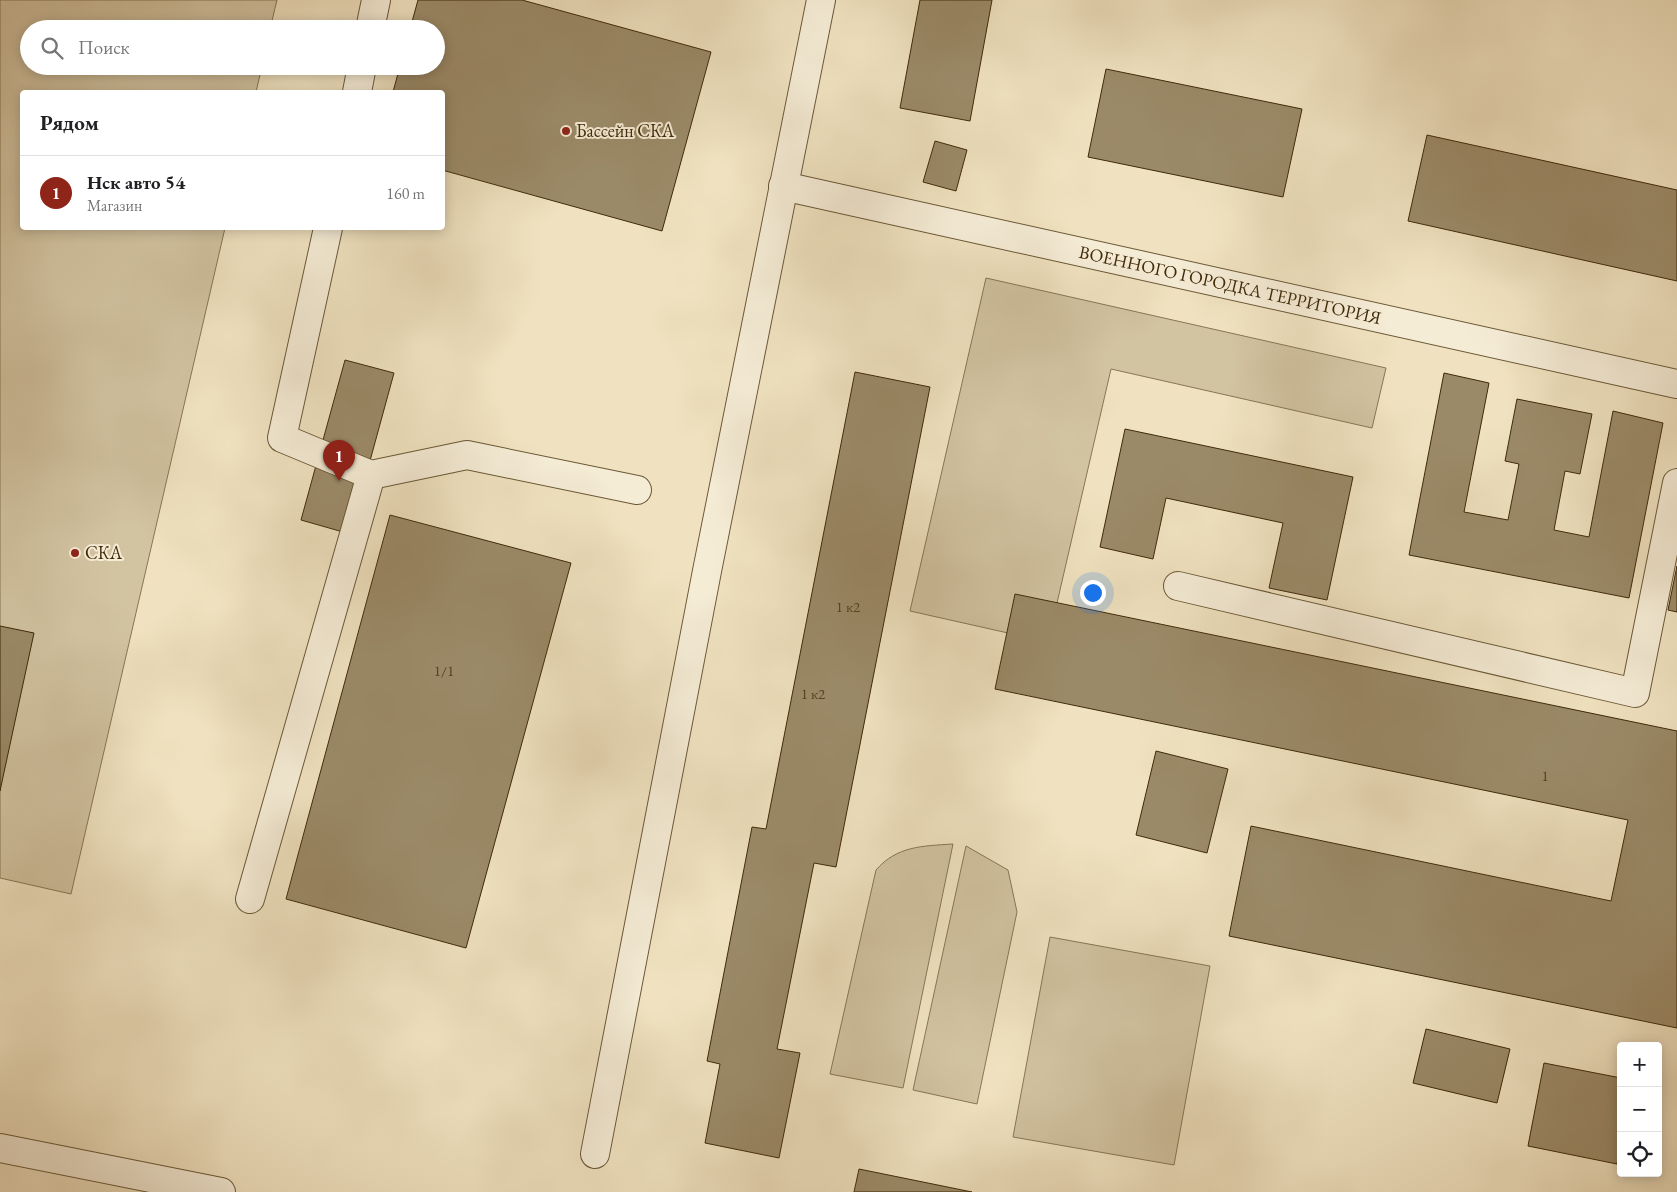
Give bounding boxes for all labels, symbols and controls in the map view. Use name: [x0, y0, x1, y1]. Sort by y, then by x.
search box: [20, 20, 445, 75]
icon: search: [38, 34, 66, 62]
text: Поиск: [78, 35, 130, 60]
text: Рядом: [40, 109, 99, 136]
place label: Бассейн СКА: [576, 119, 675, 142]
marker: Бассейн СКА: [560, 125, 572, 137]
text: Нск авто 54: [87, 170, 185, 195]
text: 1: [52, 183, 60, 204]
text: 160 m: [386, 183, 425, 204]
text: Магазин: [87, 195, 142, 216]
street label: ВОЕННОГО ГОРОДКА ТЕРРИТОРИЯ: [1077, 240, 1383, 329]
pin: 1: [323, 440, 355, 481]
place label: СКА: [85, 541, 123, 564]
marker: СКА: [69, 547, 81, 559]
your location: [1080, 580, 1106, 606]
house number: 1 к2: [836, 597, 861, 616]
house number: 1/1: [434, 661, 454, 680]
house number: 1 к2: [801, 684, 826, 703]
house number: 1: [1541, 766, 1549, 785]
map controls: [1617, 1042, 1662, 1177]
button: +: [1617, 1042, 1662, 1087]
button: −: [1617, 1087, 1662, 1132]
button: locate: [1617, 1132, 1662, 1177]

